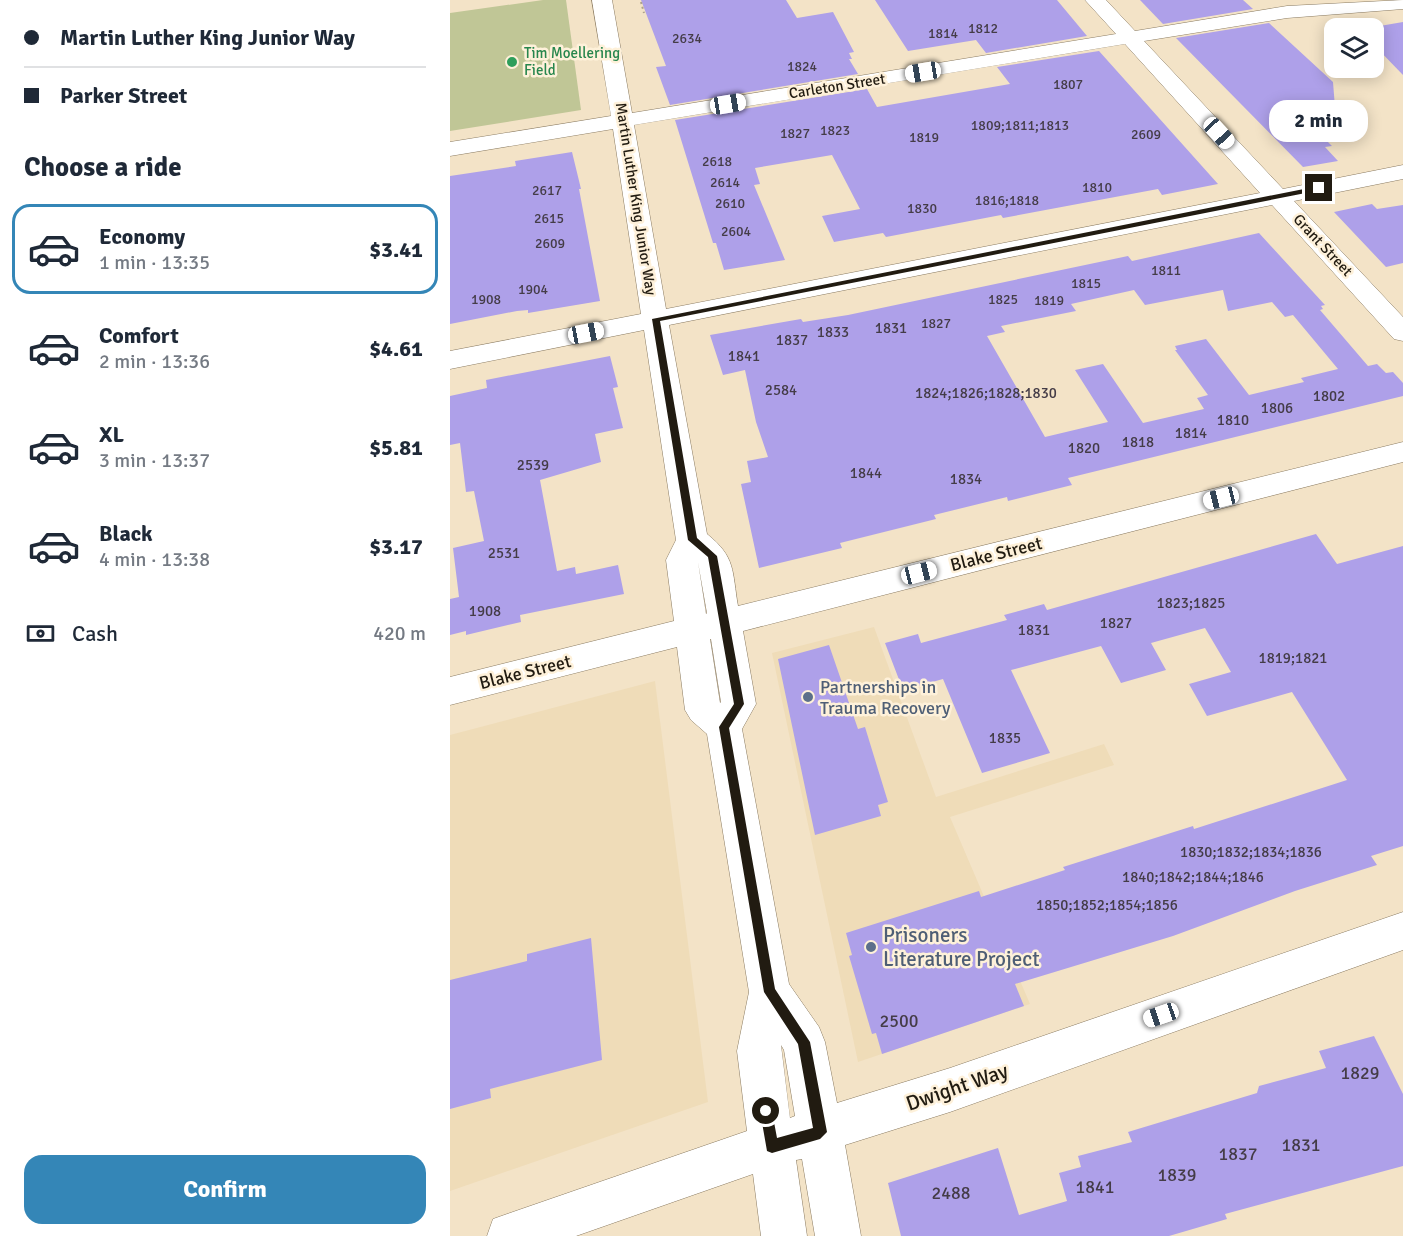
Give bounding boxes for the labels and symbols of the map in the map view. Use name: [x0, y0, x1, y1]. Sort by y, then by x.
house number: 1812: [968, 20, 998, 37]
house number: 1814: [928, 25, 959, 42]
house number: 2634: [672, 30, 703, 47]
place label: Tim Moellering Field: [524, 44, 620, 79]
marker: Tim Moellering Field: [505, 55, 519, 69]
house number: 1824: [787, 58, 818, 75]
car: [904, 60, 942, 84]
street label: Carleton Street: [788, 69, 886, 103]
house number: 1807: [1053, 76, 1083, 93]
car: [709, 92, 747, 116]
street label: Martin Luther King Junior Way: [612, 101, 660, 297]
callout: 2 min: [1270, 101, 1368, 143]
car: [1200, 114, 1238, 152]
house number: 1809;1811;1813: [971, 117, 1069, 134]
house number: 1823: [820, 122, 850, 139]
house number: 1827: [780, 125, 810, 142]
house number: 2609: [1131, 126, 1161, 143]
house number: 1819: [909, 129, 939, 146]
house number: 2618: [702, 153, 732, 170]
house number: 2614: [710, 174, 741, 191]
route end: [1305, 174, 1332, 201]
house number: 1810: [1082, 179, 1112, 196]
house number: 2617: [532, 182, 562, 199]
house number: 1816;1818: [975, 192, 1039, 209]
house number: 2610: [715, 195, 745, 212]
house number: 1830: [907, 200, 937, 217]
house number: 2615: [534, 210, 564, 227]
street label: Grant Street: [1290, 210, 1356, 280]
house number: 2604: [721, 223, 752, 240]
house number: 2609: [535, 235, 565, 252]
house number: 1811: [1151, 262, 1181, 279]
house number: 1815: [1071, 275, 1101, 292]
house number: 1904: [518, 281, 549, 298]
house number: 1908: [471, 291, 501, 308]
house number: 1825: [988, 291, 1018, 308]
house number: 1819: [1034, 292, 1064, 309]
house number: 1827: [921, 315, 951, 332]
house number: 1831: [875, 319, 907, 337]
car: [567, 321, 605, 345]
house number: 1833: [817, 323, 849, 341]
house number: 1837: [776, 331, 808, 349]
house number: 1841: [728, 347, 760, 365]
house number: 2584: [765, 381, 797, 399]
house number: 1824;1826;1828;1830: [915, 384, 1057, 402]
house number: 1802: [1313, 387, 1345, 405]
house number: 1806: [1261, 399, 1293, 417]
house number: 1810: [1217, 411, 1249, 429]
house number: 1814: [1175, 424, 1207, 442]
house number: 1818: [1122, 433, 1154, 451]
house number: 1820: [1068, 439, 1100, 457]
house number: 2539: [517, 456, 549, 474]
house number: 1844: [850, 464, 882, 482]
house number: 1834: [950, 470, 982, 488]
car: [1201, 485, 1241, 511]
street label: Blake Street: [948, 532, 1044, 576]
house number: 2531: [488, 544, 520, 562]
car: [899, 560, 939, 586]
house number: 1823;1825: [1157, 594, 1225, 612]
house number: 1908: [469, 602, 501, 620]
house number: 1827: [1100, 614, 1132, 632]
house number: 1831: [1018, 621, 1050, 639]
house number: 1819;1821: [1259, 649, 1327, 667]
street label: Blake Street: [477, 650, 573, 694]
place label: Partnerships in Trauma Recovery: [820, 676, 951, 719]
marker: Partnerships in Trauma Recovery: [801, 690, 815, 704]
house number: 1835: [989, 729, 1021, 747]
house number: 1830;1832;1834;1836: [1180, 843, 1322, 861]
house number: 1840;1842;1844;1846: [1122, 868, 1264, 886]
house number: 1850;1852;1854;1856: [1036, 896, 1178, 914]
place label: Prisoners Literature Project: [883, 922, 1040, 972]
marker: Prisoners Literature Project: [864, 940, 878, 954]
car: [1141, 1001, 1181, 1029]
house number: 2500: [880, 1010, 918, 1032]
street label: Dwight Way: [902, 1057, 1012, 1117]
house number: 1829: [1341, 1062, 1379, 1084]
route start: [752, 1097, 779, 1124]
house number: 1831: [1282, 1134, 1320, 1156]
house number: 1837: [1219, 1143, 1257, 1165]
house number: 1839: [1158, 1164, 1196, 1186]
house number: 1841: [1076, 1176, 1114, 1198]
house number: 2488: [932, 1182, 970, 1204]

